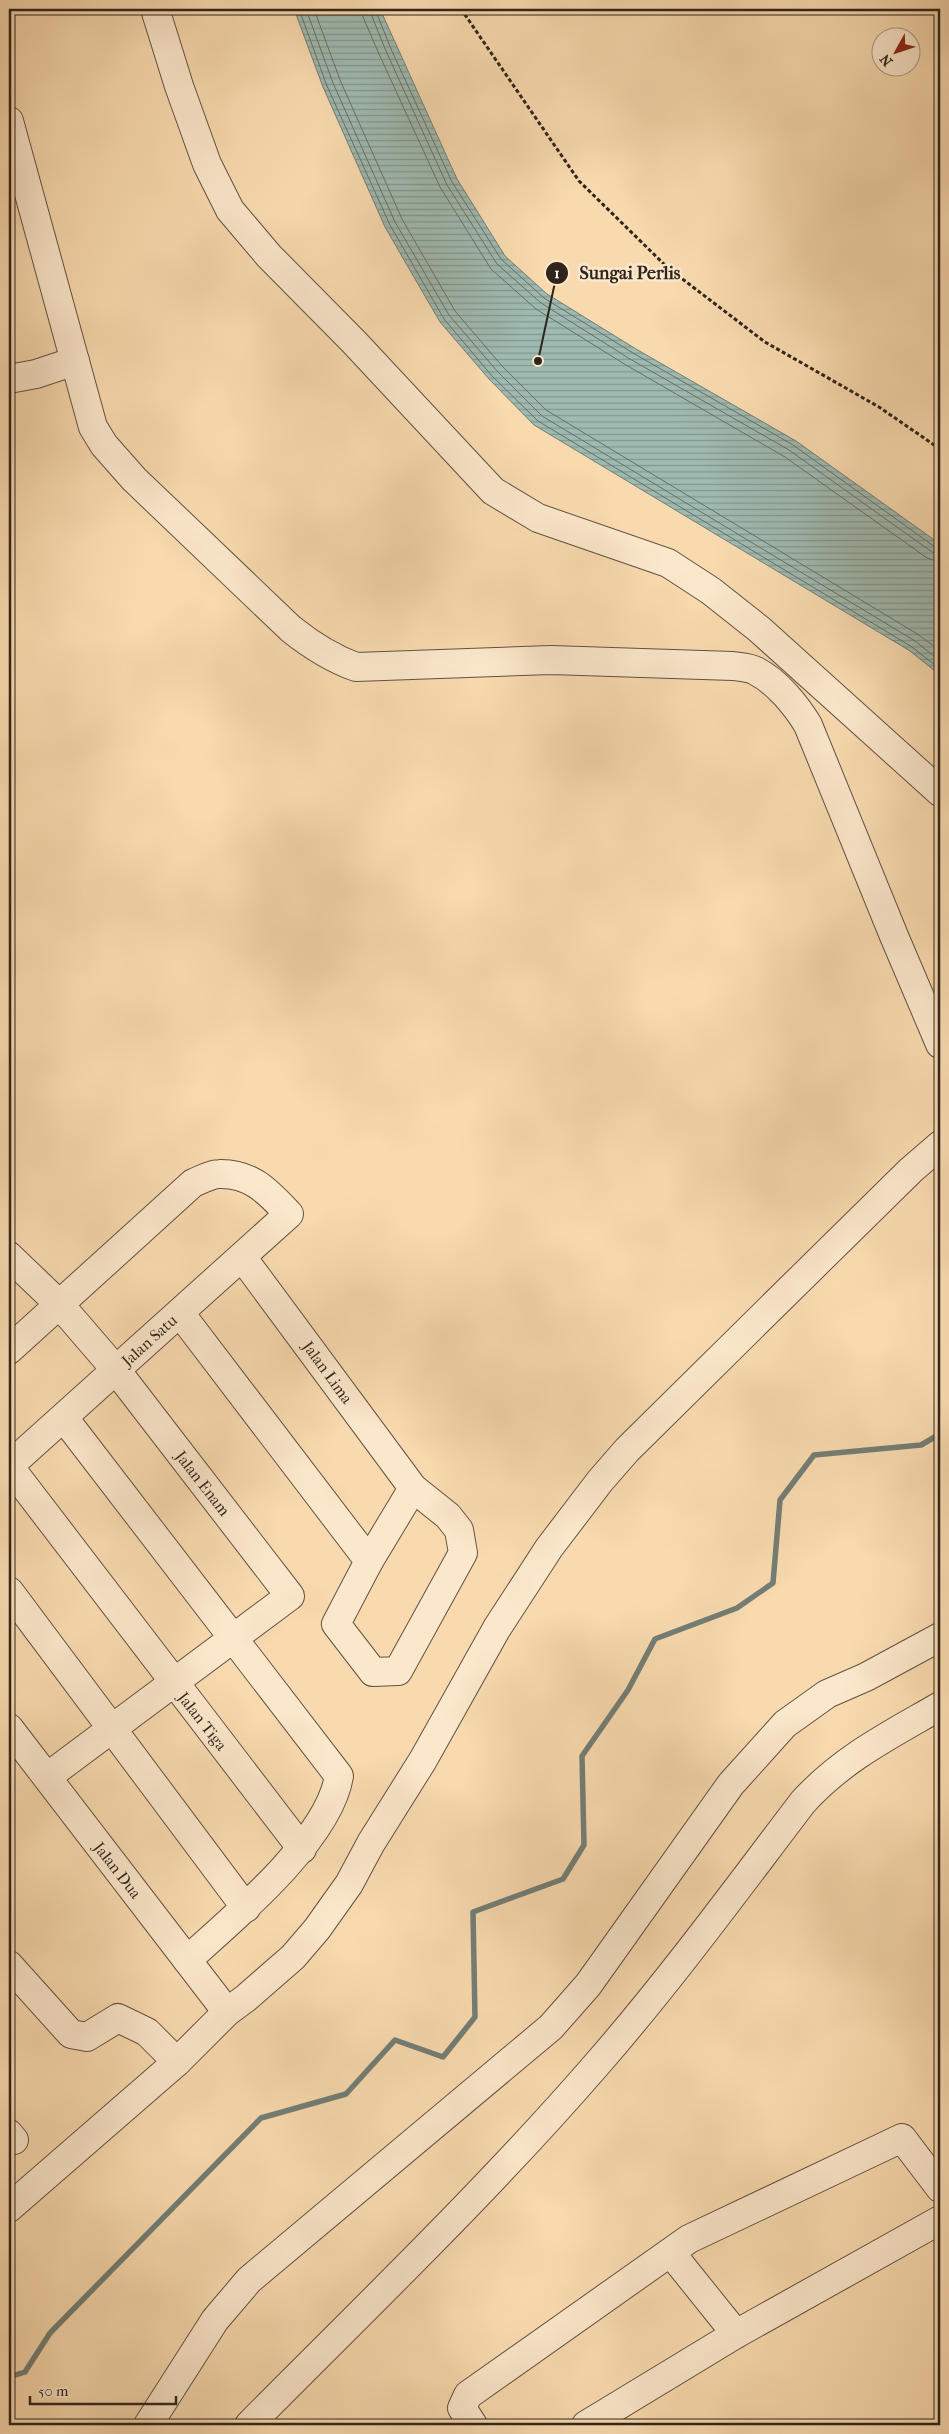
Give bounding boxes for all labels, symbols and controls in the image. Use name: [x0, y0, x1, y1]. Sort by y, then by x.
north arrow: [872, 28, 922, 78]
text: N: [876, 50, 896, 70]
callout: Sungai Perlis: [545, 256, 690, 289]
text: Sungai Perlis: [580, 263, 681, 284]
text: 1: [554, 264, 560, 282]
street label: Jalan Satu: [116, 1311, 181, 1372]
street label: Jalan Lima: [297, 1336, 357, 1408]
street label: Jalan Enam: [170, 1445, 234, 1520]
street label: Jalan Tiga: [173, 1687, 232, 1755]
street label: Jalan Dua: [88, 1837, 146, 1903]
scale bar: [30, 2374, 176, 2406]
text: 50 m: [38, 2382, 69, 2400]

